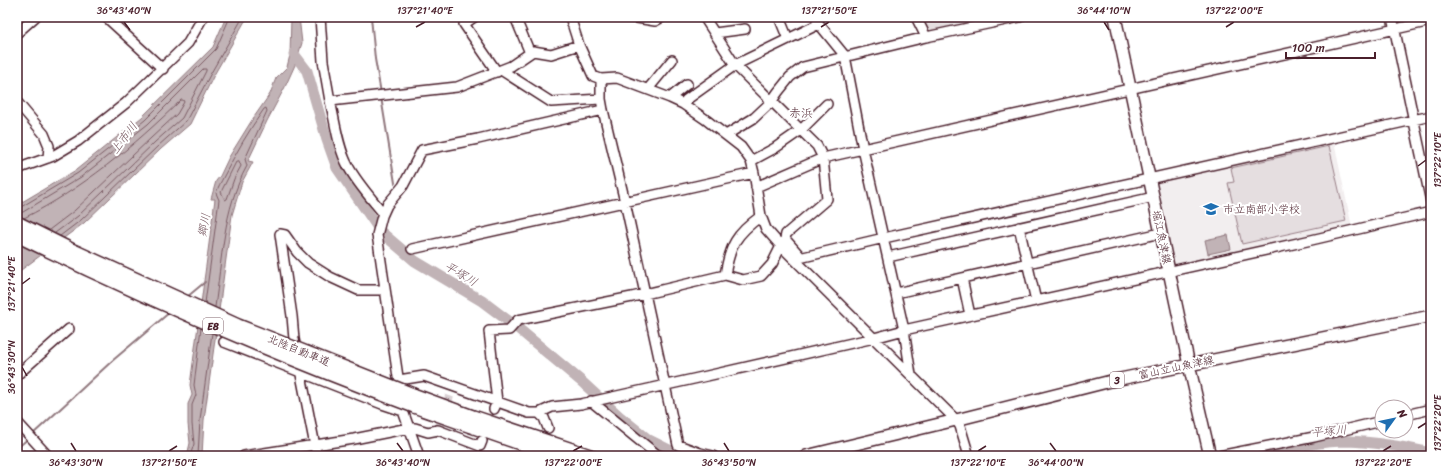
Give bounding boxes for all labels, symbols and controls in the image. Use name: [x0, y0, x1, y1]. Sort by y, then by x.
text: 36°43'40"N: [97, 2, 151, 20]
text: 137°21'40"E: [397, 2, 454, 20]
text: 137°21'50"E: [801, 2, 858, 20]
text: 36°44'10"N: [1077, 2, 1131, 20]
text: 137°22'00"E: [1205, 2, 1264, 20]
scale bar: [1286, 34, 1375, 60]
text: 100 m: [1292, 37, 1325, 59]
district label: 赤浜: [789, 102, 813, 124]
water label: 上市川: [104, 117, 144, 159]
text: 137°22'10"E: [1429, 131, 1447, 188]
school or university icon: 市立南部小学校: [1202, 200, 1220, 218]
place label: 市立南部小学校: [1223, 200, 1300, 219]
street label: 堀江魚津線: [1147, 208, 1177, 266]
water label: 郷川: [191, 211, 217, 239]
text: 137°21'40"E: [3, 255, 21, 312]
water label: 平塚川: [440, 255, 482, 293]
road number: E8: [203, 318, 223, 334]
street label: 北陸自動車道: [265, 329, 333, 372]
text: 36°43'30"N: [3, 340, 21, 394]
street label: 富山立山魚津線: [1136, 350, 1216, 385]
road number: 3: [1110, 372, 1124, 388]
text: 137°22'20"E: [1429, 393, 1447, 451]
north arrow: [1374, 399, 1414, 439]
text: N: [1391, 405, 1412, 423]
water label: 平塚川: [1310, 418, 1348, 444]
text: 36°43'30"N: [49, 454, 103, 472]
text: 137°21'50"E: [141, 454, 198, 472]
text: 36°43'40"N: [376, 454, 430, 472]
text: 137°22'00"E: [544, 454, 603, 472]
text: 36°43'50"N: [702, 454, 756, 472]
text: 137°22'10"E: [950, 454, 1007, 472]
text: 36°44'00"N: [1028, 454, 1084, 472]
text: 137°22'20"E: [1355, 454, 1413, 472]

